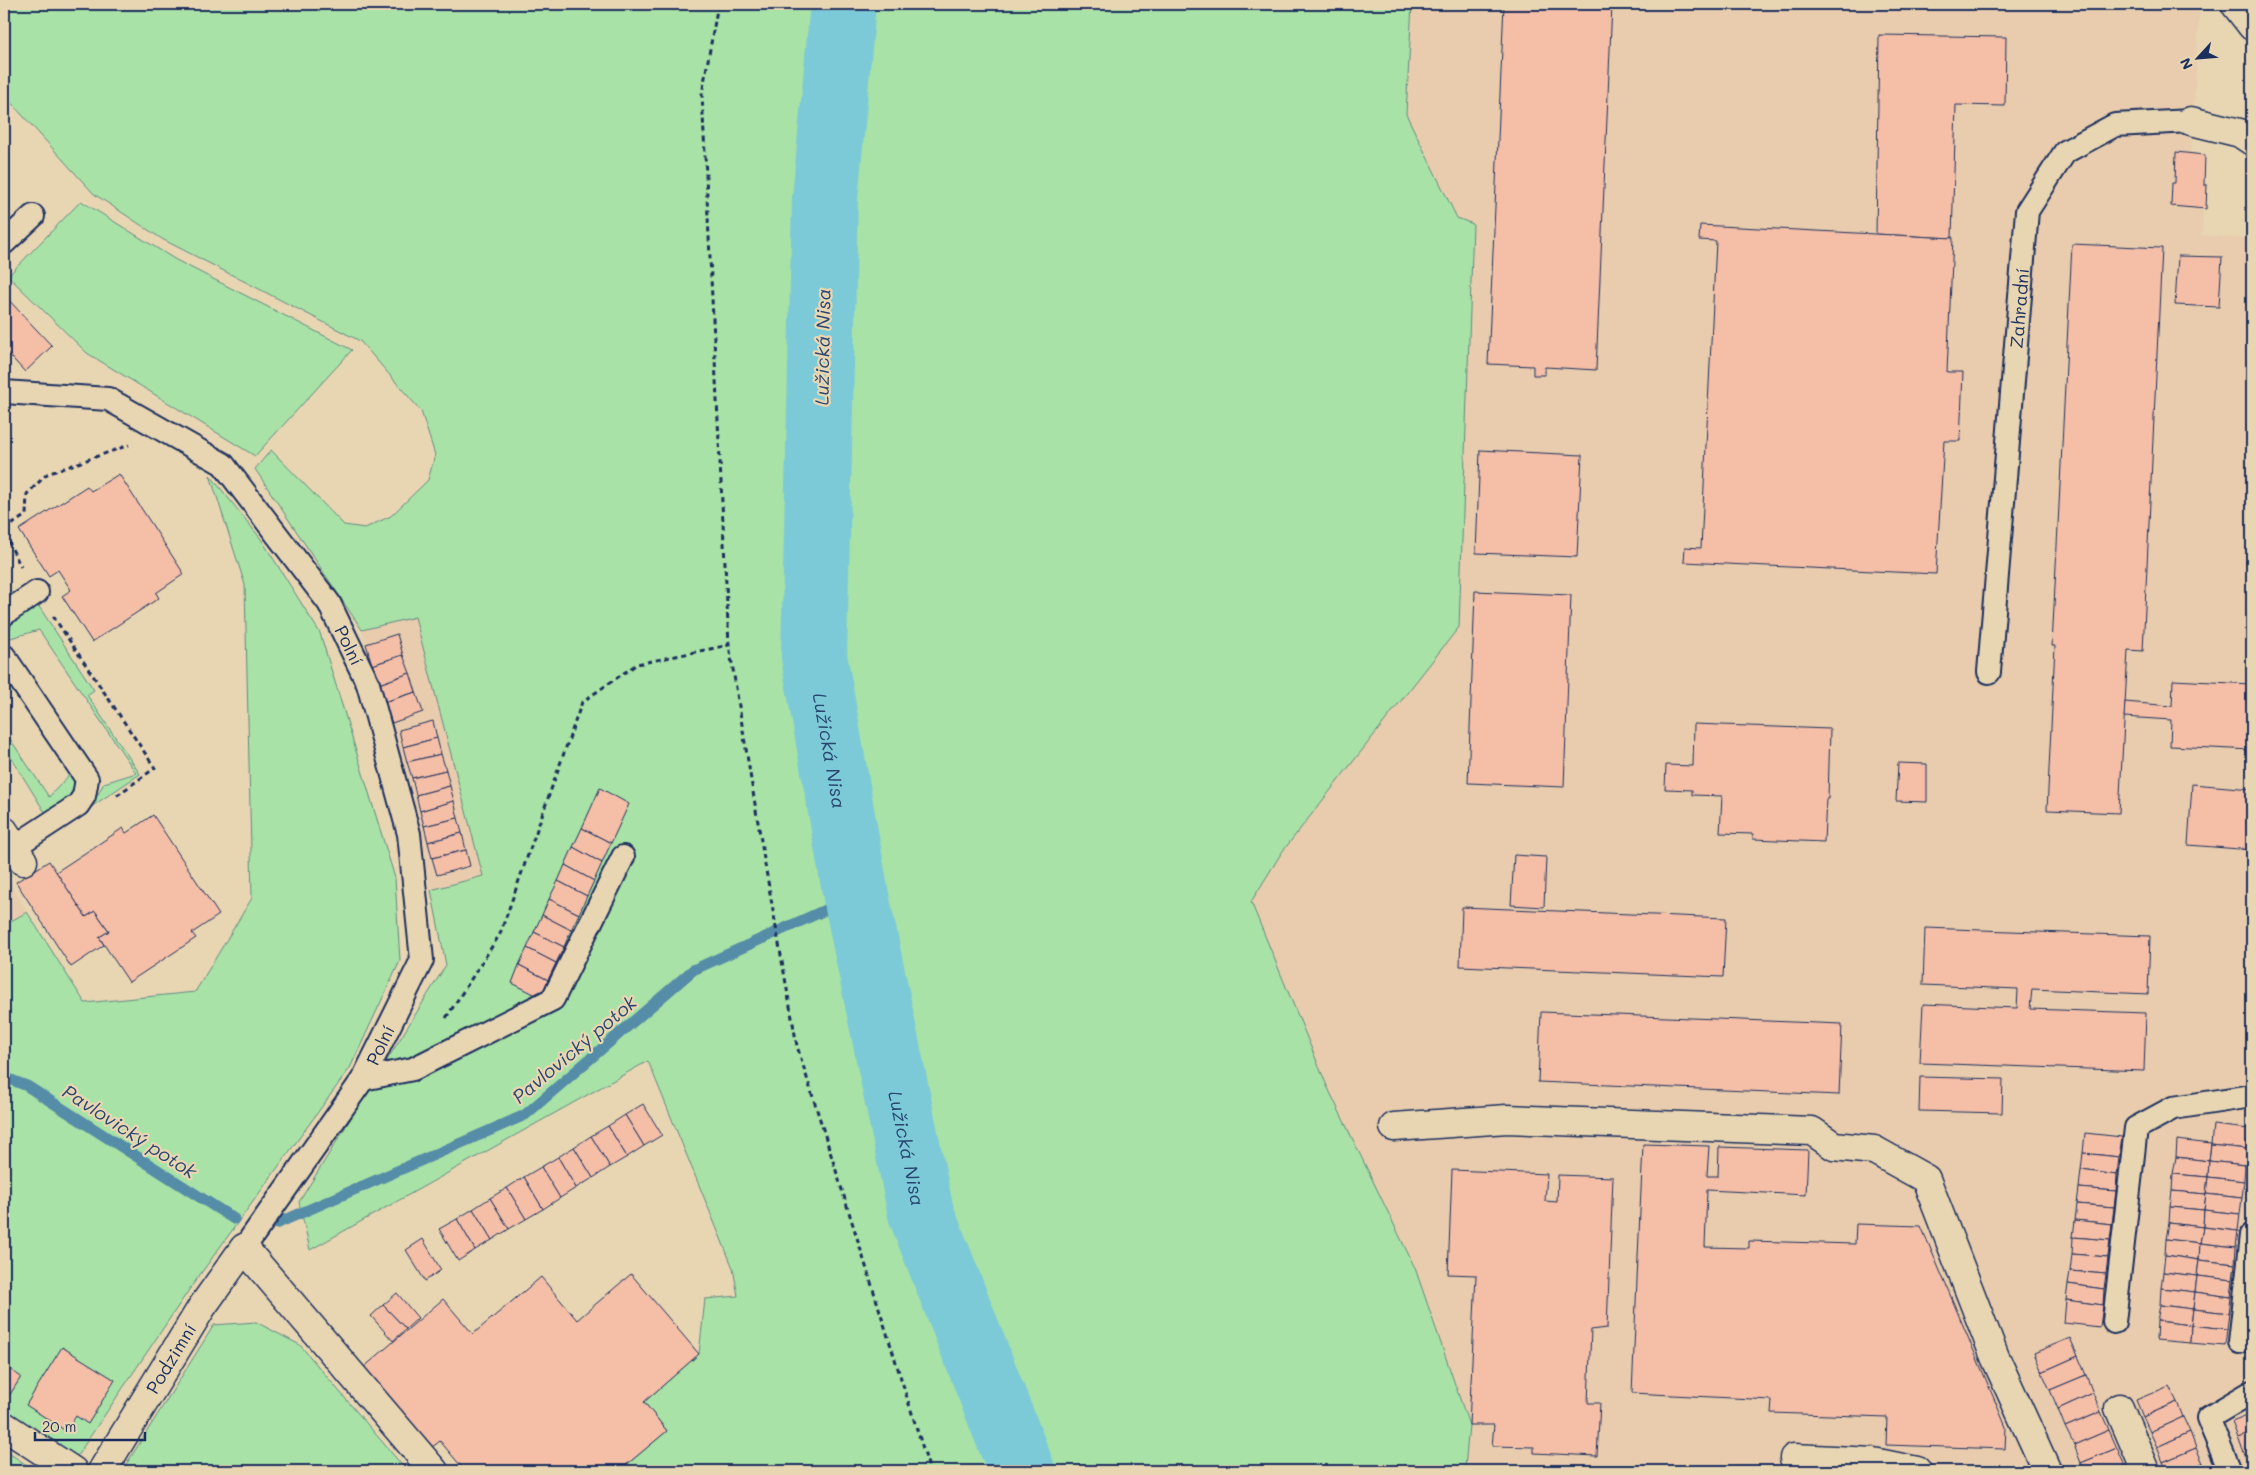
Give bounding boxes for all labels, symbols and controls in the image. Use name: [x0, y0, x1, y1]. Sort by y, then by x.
north arrow: [2174, 32, 2224, 82]
text: N: [2175, 55, 2197, 73]
street label: Zahradní: [2004, 267, 2034, 349]
water label: Lužická Nisa: [808, 288, 836, 406]
street label: Polní: [329, 621, 369, 669]
water label: Lužická Nisa: [808, 691, 853, 810]
water label: Pavlovický potok: [506, 989, 642, 1109]
street label: Polní: [360, 1021, 400, 1069]
water label: Pavlovický potok: [58, 1078, 203, 1184]
water label: Lužická Nisa: [884, 1088, 932, 1208]
street label: Podzimní: [140, 1318, 201, 1398]
scale bar: [35, 1410, 145, 1442]
text: 20 m: [42, 1416, 76, 1436]

